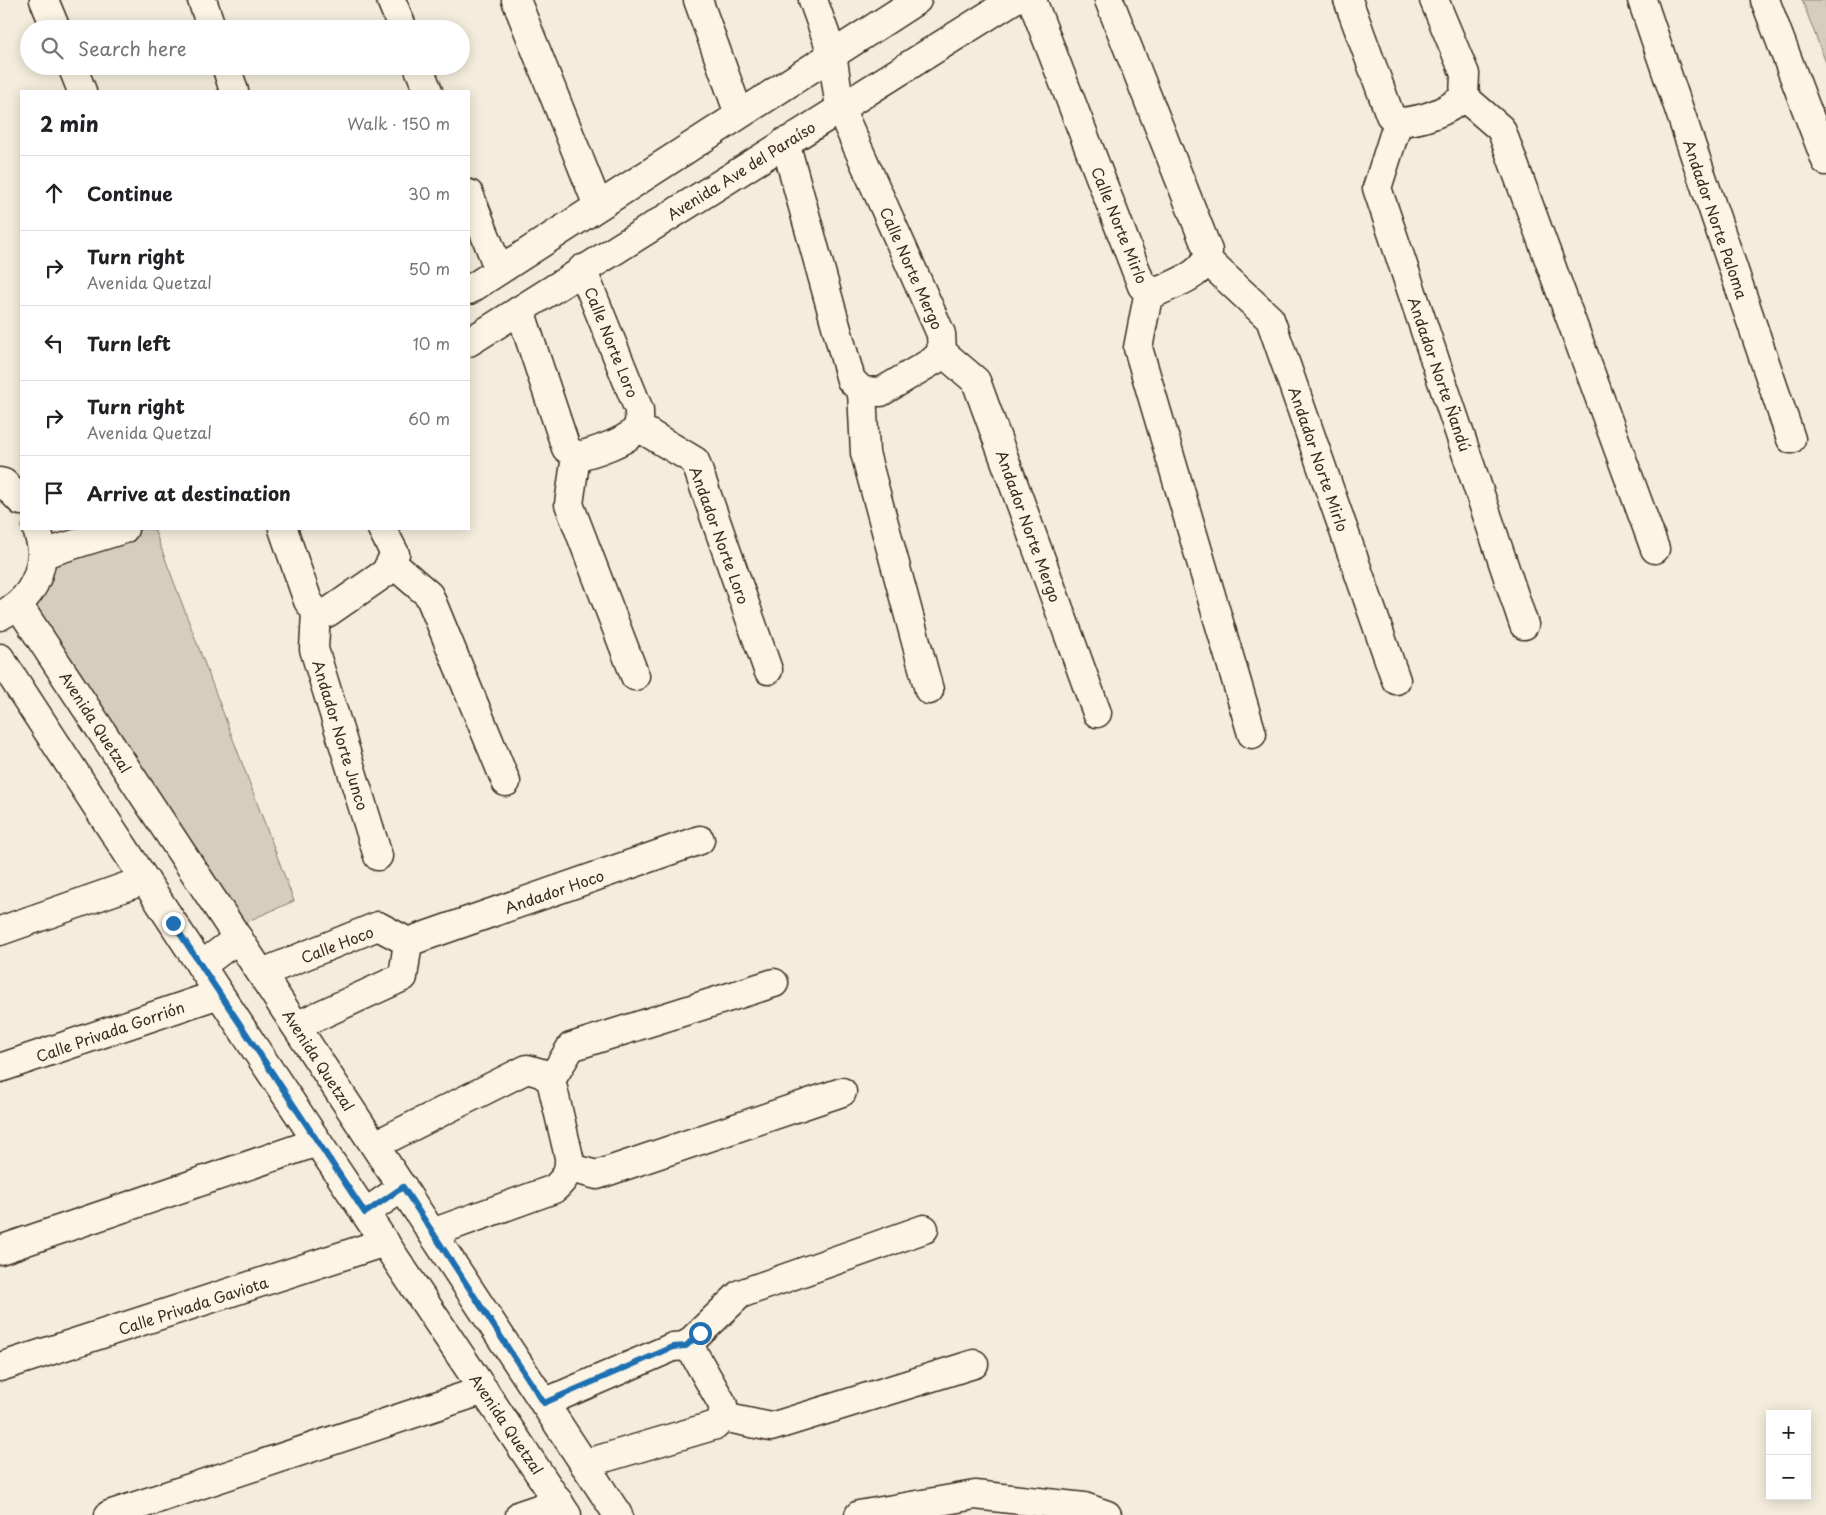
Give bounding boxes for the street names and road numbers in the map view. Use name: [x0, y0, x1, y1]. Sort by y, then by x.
street label: Avenida Ave del Paraíso: [662, 115, 820, 225]
street label: Andador Norte Paloma: [1678, 136, 1754, 302]
street label: Calle Norte Mirlo: [1086, 163, 1154, 287]
street label: Calle Norte Mergo: [875, 203, 949, 333]
street label: Calle Norte Loro: [579, 283, 645, 401]
street label: Andador Norte Ñandú: [1403, 294, 1477, 454]
street label: Andador Norte Mirlo: [1283, 383, 1355, 535]
street label: Andador Norte Mergo: [991, 447, 1067, 605]
street label: Andador Norte Loro: [684, 463, 756, 607]
street label: Andador Norte Junco: [307, 657, 375, 813]
street label: Avenida Quetzal: [54, 667, 138, 777]
street label: Andador Hoco: [501, 863, 607, 919]
street label: Calle Hoco: [297, 920, 377, 968]
street label: Calle Privada Gorrión: [33, 995, 187, 1067]
street label: Avenida Quetzal: [277, 1005, 361, 1115]
street label: Calle Privada Gaviota: [115, 1270, 271, 1340]
street label: Avenida Quetzal: [465, 1369, 549, 1479]

